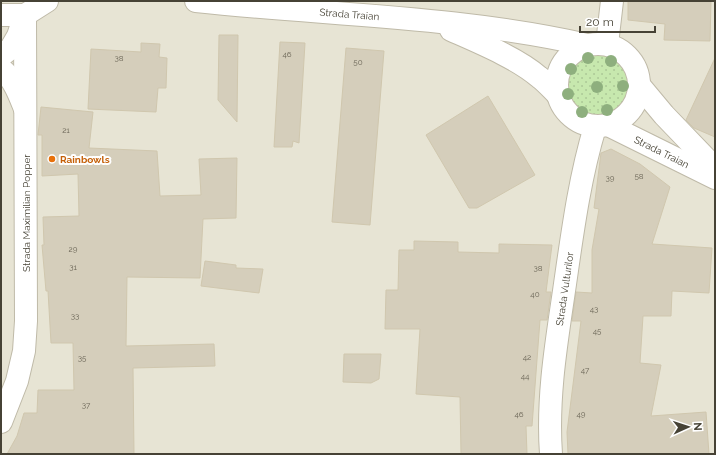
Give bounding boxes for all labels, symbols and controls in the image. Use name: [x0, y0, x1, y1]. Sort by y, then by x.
street label: Strada Traian: [319, 6, 380, 22]
scale bar: [580, 8, 655, 34]
text: 20 m: [586, 15, 614, 29]
house number: 46: [282, 49, 292, 59]
house number: 38: [114, 53, 124, 63]
house number: 50: [353, 57, 363, 67]
house number: 21: [62, 125, 70, 135]
street label: Strada Traian: [632, 133, 691, 170]
street label: Strada Maximilian Popper: [21, 154, 32, 272]
marker: Rainbowls: [47, 154, 57, 164]
place label: Rainbowls: [60, 154, 110, 165]
house number: 58: [634, 171, 644, 181]
house number: 39: [606, 173, 615, 183]
house number: 29: [69, 244, 78, 254]
street label: Strada Vulturilor: [553, 251, 575, 327]
house number: 31: [69, 262, 77, 272]
house number: 38: [533, 263, 543, 273]
house number: 40: [530, 289, 540, 299]
house number: 43: [590, 304, 598, 314]
house number: 33: [71, 311, 79, 321]
house number: 45: [593, 326, 602, 336]
house number: 42: [523, 352, 531, 362]
house number: 35: [78, 353, 87, 363]
house number: 47: [581, 365, 590, 375]
house number: 44: [521, 371, 530, 381]
house number: 37: [82, 400, 91, 410]
north arrow: [668, 407, 708, 447]
house number: 46: [514, 409, 524, 419]
house number: 49: [576, 409, 586, 419]
text: N: [691, 422, 704, 431]

